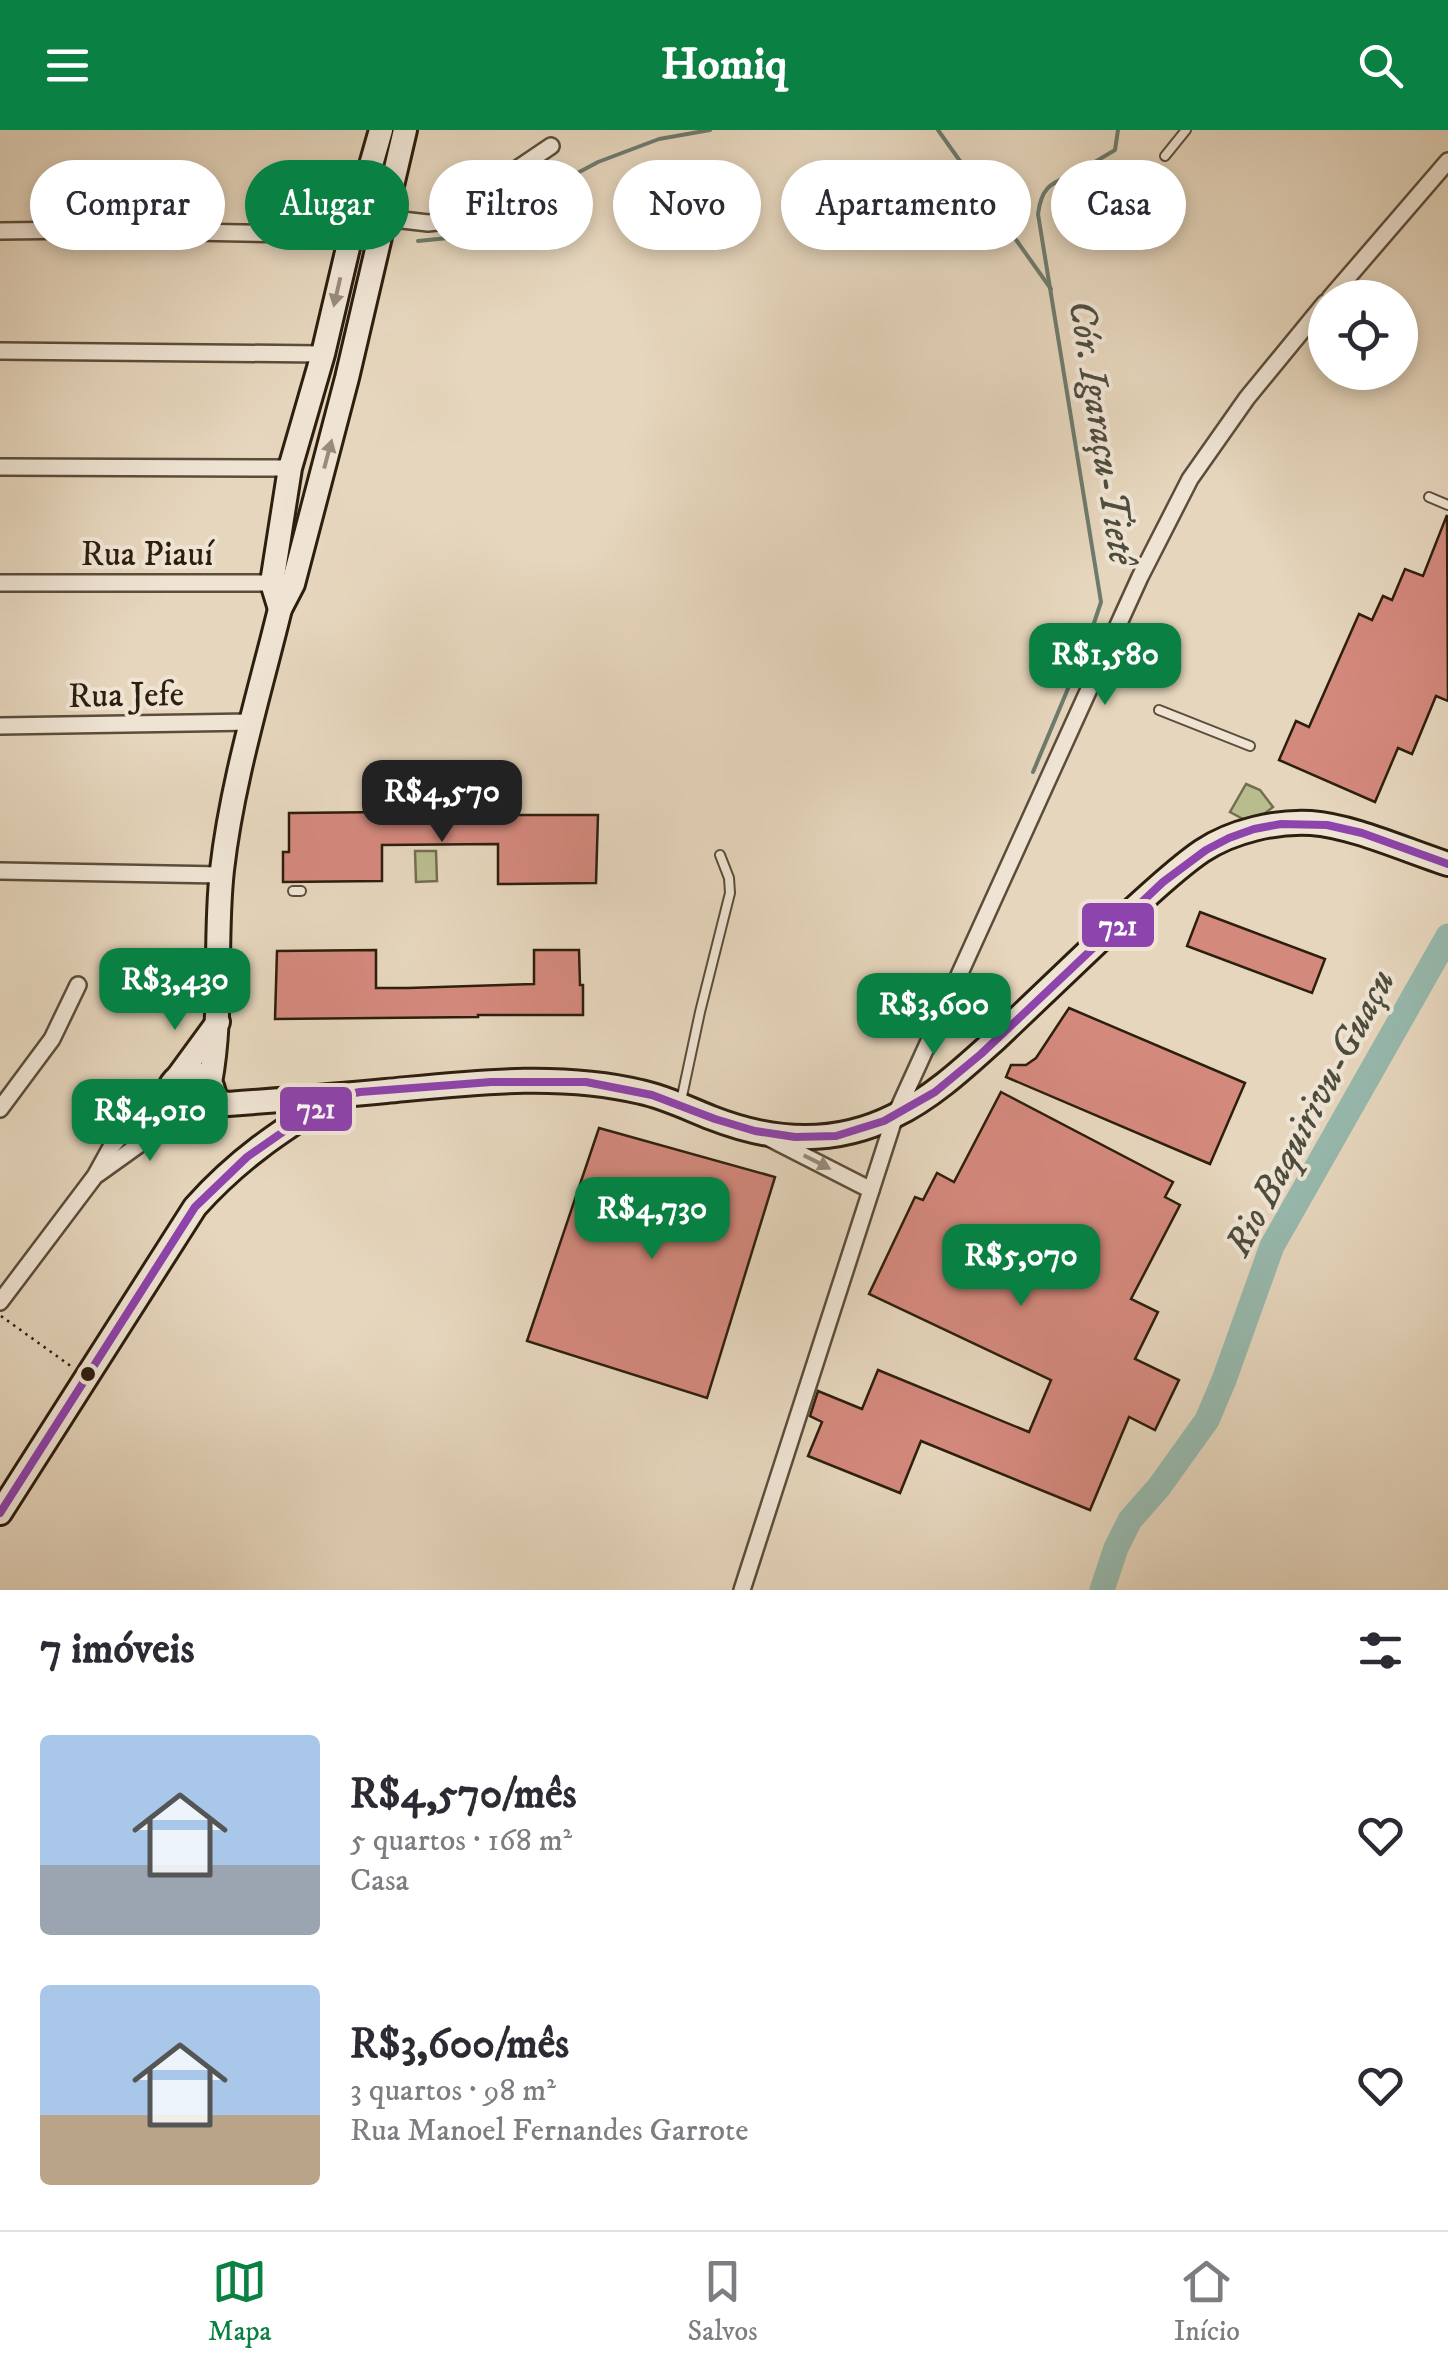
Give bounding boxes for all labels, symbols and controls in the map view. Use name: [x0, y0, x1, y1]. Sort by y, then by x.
text: Homiq: [661, 37, 787, 93]
icon: menu: [40, 38, 95, 93]
icon: search: [1353, 38, 1408, 93]
chip: Comprar: [30, 160, 225, 250]
chip: Alugar: [245, 160, 409, 250]
chip: Filtros: [429, 160, 593, 250]
chip: Novo: [613, 160, 761, 250]
chip: Apartamento: [781, 160, 1031, 250]
chip: Casa: [1051, 160, 1186, 250]
one-way arrow: [329, 277, 345, 308]
map controls: [1308, 280, 1418, 390]
button: locate: [1308, 280, 1418, 390]
water label: Cór. Igaraçu-Tietê: [1056, 297, 1146, 571]
one-way arrow: [320, 438, 336, 469]
street label: Rua Piauí: [81, 533, 215, 577]
pin: R$1,580: [1013, 623, 1197, 708]
text: R$1,580: [1051, 635, 1159, 675]
street label: Rua Jefe: [68, 673, 184, 719]
pin: R$4,570: [350, 760, 534, 845]
text: R$4,570: [384, 772, 500, 812]
line badge: 721: [1080, 901, 1156, 949]
text: 721: [1099, 909, 1137, 944]
pin: R$3,430: [83, 948, 267, 1033]
text: R$3,430: [121, 960, 229, 1000]
water label: Rio Baquirivu-Guaçu: [1214, 961, 1407, 1266]
pin: R$3,600: [842, 973, 1026, 1058]
text: R$3,600: [879, 985, 989, 1025]
pin: R$4,010: [58, 1079, 242, 1164]
line badge: 721: [278, 1085, 354, 1133]
text: R$4,010: [94, 1091, 206, 1131]
text: 721: [297, 1092, 335, 1127]
one-way arrow: [803, 1153, 832, 1170]
pin: R$4,730: [560, 1177, 744, 1262]
text: R$4,730: [597, 1189, 707, 1229]
pin: R$5,070: [929, 1224, 1113, 1309]
text: R$5,070: [964, 1236, 1078, 1276]
unlabelled marker: [78, 1364, 98, 1384]
icon: filters: [1353, 1623, 1408, 1678]
text: 7 imóveis: [40, 1624, 194, 1676]
text: R$4,570/mês: [350, 1769, 577, 1821]
icon: home: [120, 1775, 240, 1895]
icon: heart: [1353, 1808, 1408, 1863]
text: 5 quartos · 168 m²: [350, 1821, 572, 1861]
text: Casa: [350, 1861, 409, 1901]
text: R$3,600/mês: [350, 2019, 569, 2071]
icon: home: [120, 2025, 240, 2145]
icon: heart: [1353, 2058, 1408, 2113]
text: 3 quartos · 98 m²: [350, 2071, 556, 2111]
text: Rua Manoel Fernandes Garrote: [350, 2111, 748, 2151]
tab: Mapa: [208, 2254, 271, 2349]
tab: Salvos: [688, 2254, 758, 2349]
tab: Início: [1174, 2254, 1240, 2349]

